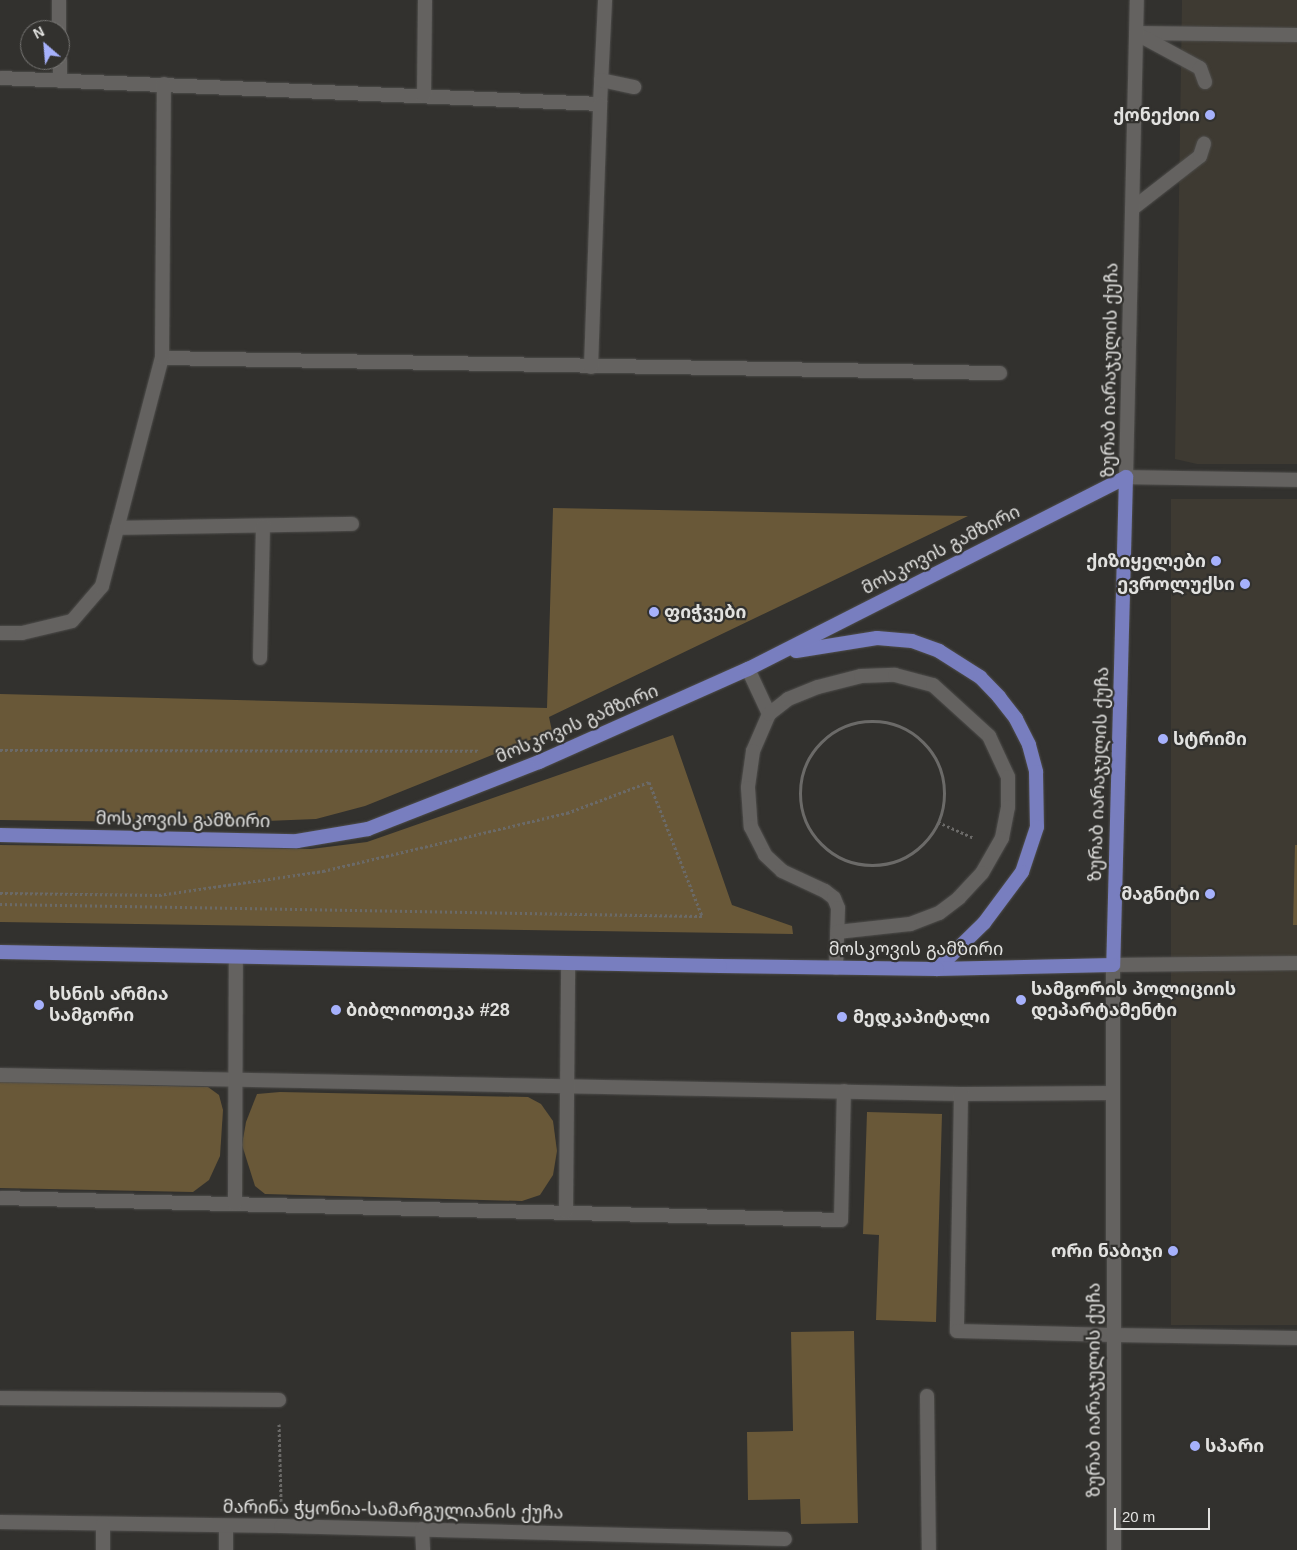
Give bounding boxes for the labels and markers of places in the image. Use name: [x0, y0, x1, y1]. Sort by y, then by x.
place label: ქონექთი: [1113, 104, 1200, 126]
marker: ქონექთი: [1204, 109, 1216, 121]
place label: ქიზიყელები: [1086, 550, 1206, 572]
marker: ქიზიყელები: [1210, 555, 1222, 567]
place label: ევროლუქსი: [1117, 573, 1235, 595]
marker: ევროლუქსი: [1239, 578, 1251, 590]
place label: ფიჭვები: [664, 601, 746, 623]
marker: ფიჭვები: [648, 606, 660, 618]
place label: სტრიმი: [1173, 728, 1247, 750]
marker: სტრიმი: [1157, 733, 1169, 745]
place label: მაგნიტი: [1121, 883, 1200, 905]
marker: მაგნიტი: [1204, 888, 1216, 900]
place label: სამგორის პოლიციის დეპარტამენტი: [1031, 979, 1236, 1022]
place label: ხსნის არმია სამგორი: [49, 984, 169, 1026]
marker: სამგორის პოლიციის დეპარტამენტი: [1015, 994, 1027, 1006]
marker: ხსნის არმია სამგორი: [33, 999, 45, 1011]
place label: ბიბლიოთეკა #28: [346, 999, 510, 1021]
marker: ბიბლიოთეკა #28: [330, 1004, 342, 1016]
place label: მედკაპიტალი: [853, 1006, 990, 1028]
marker: მედკაპიტალი: [835, 1010, 849, 1024]
place label: ორი ნაბიჯი: [1051, 1240, 1163, 1262]
marker: ორი ნაბიჯი: [1167, 1245, 1179, 1257]
place label: სპარი: [1205, 1435, 1264, 1457]
marker: სპარი: [1189, 1440, 1201, 1452]

